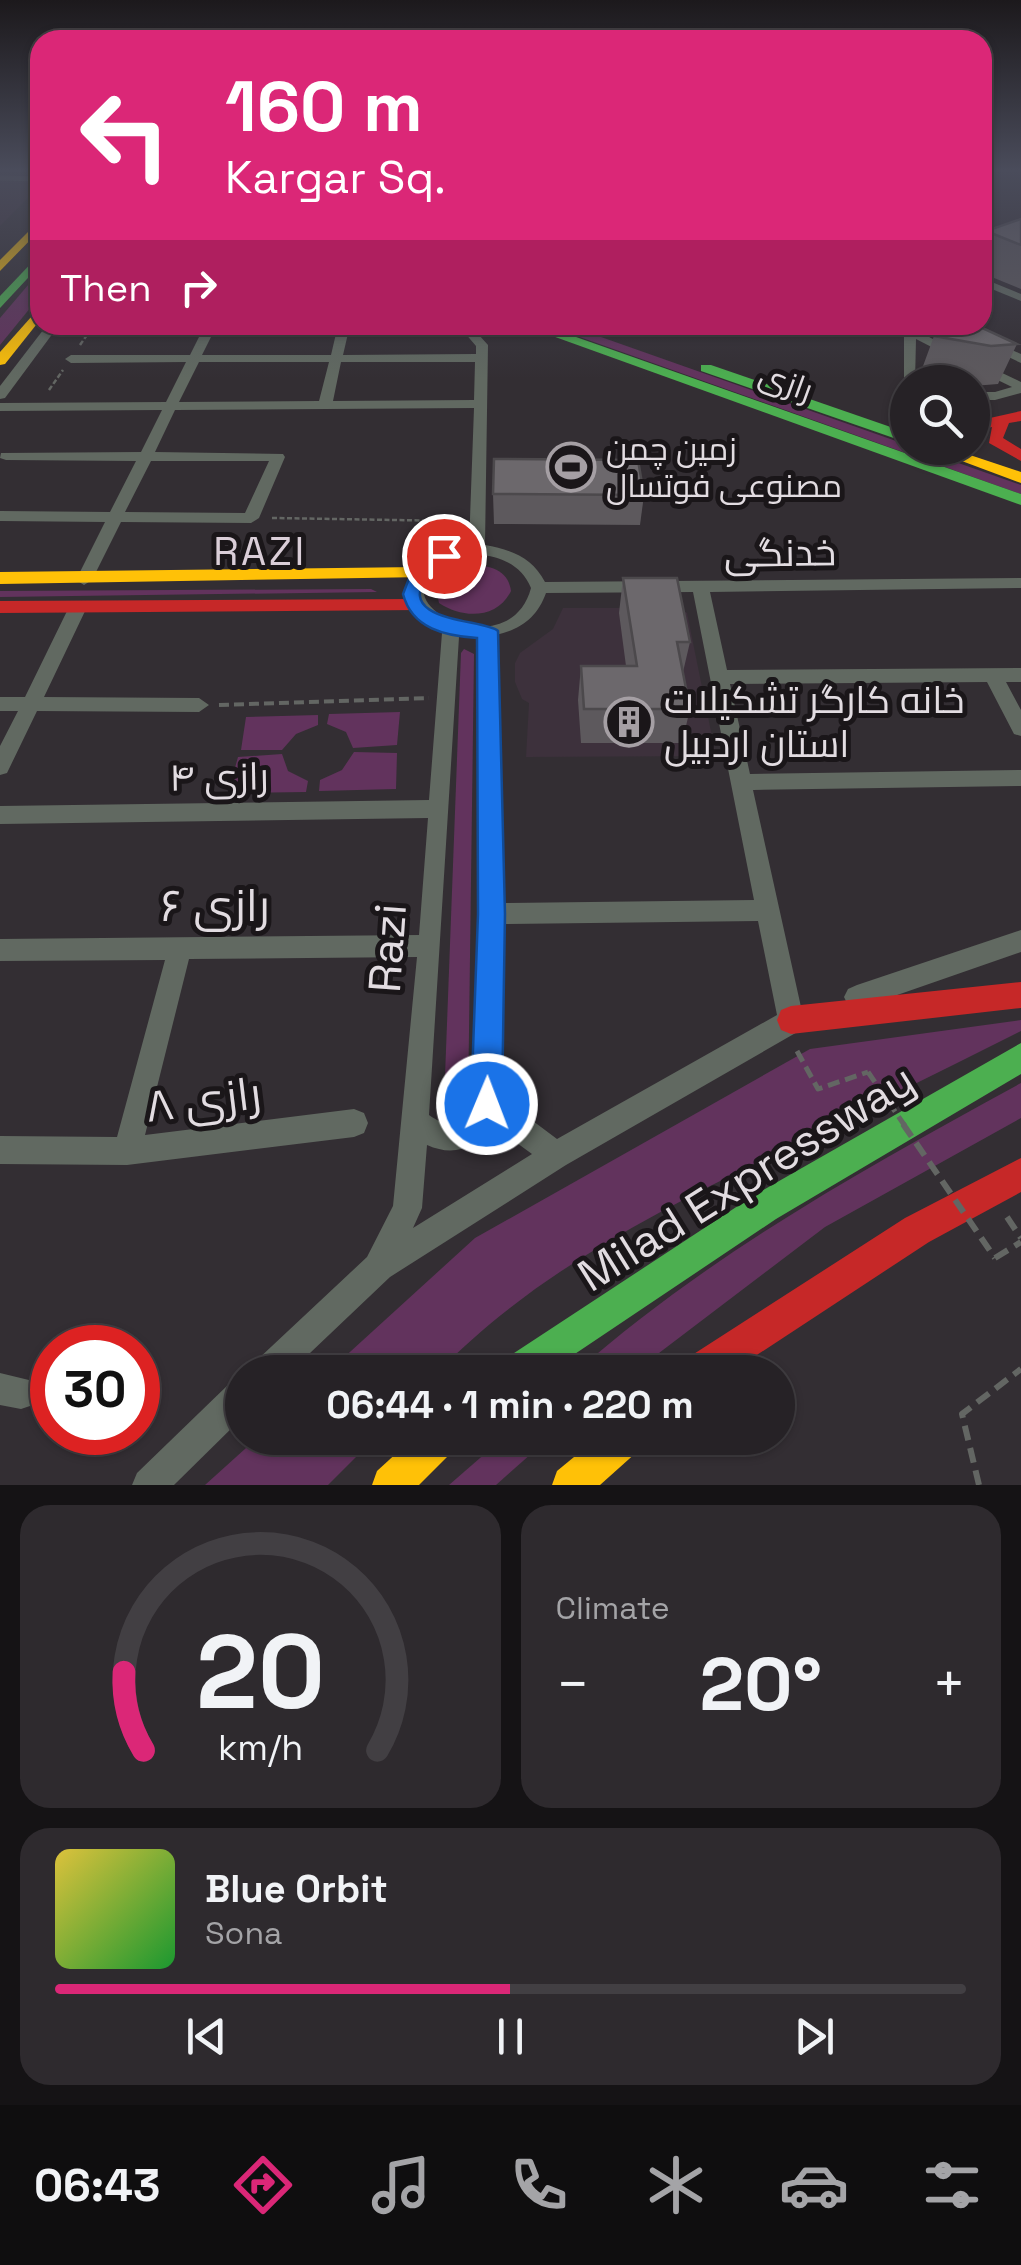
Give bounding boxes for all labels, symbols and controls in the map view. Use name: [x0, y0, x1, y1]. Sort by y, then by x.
text: 160 m: [225, 62, 423, 151]
icon: left: [60, 70, 190, 200]
text: Kargar Sq.: [225, 149, 446, 206]
icon: right: [171, 260, 226, 315]
text: Then: [60, 264, 151, 312]
street label: رازی: [754, 354, 818, 410]
map controls: [890, 365, 990, 465]
button: search: [890, 365, 990, 465]
place label: زمین چمن مصنوعی فوتسال: [606, 429, 842, 506]
sports icon: زمین چمن مصنوعی فوتسال: [545, 441, 597, 493]
pin: [402, 514, 487, 599]
district label: RAZI: [213, 526, 307, 577]
street label: خدنگی: [724, 528, 836, 578]
icon: arrive: [417, 529, 472, 584]
place label: خانه کارگر تشکیلات استان اردبیل: [664, 676, 964, 768]
building icon: خانه کارگر تشکیلات استان اردبیل: [603, 696, 655, 748]
street label: رازی ۴: [169, 752, 269, 802]
street label: رازی ۶: [160, 877, 270, 934]
street label: Razi: [356, 902, 419, 994]
street label: Milad Expressway: [567, 1051, 925, 1304]
position arrow: [435, 1052, 539, 1156]
street label: رازی ۸: [142, 1064, 264, 1135]
speed limit sign: 30: [30, 1325, 160, 1455]
text: 06:44 · 1 min · 220 m: [326, 1381, 694, 1429]
text: Climate: [556, 1588, 670, 1628]
text: 20: [196, 1606, 325, 1738]
text: 20°: [699, 1636, 822, 1732]
text: −: [556, 1649, 590, 1719]
text: +: [932, 1649, 966, 1719]
text: km/h: [218, 1725, 303, 1770]
text: Blue Orbit: [205, 1865, 388, 1913]
text: Sona: [205, 1913, 282, 1953]
icon: previous: [179, 2009, 234, 2064]
icon: pause: [483, 2009, 538, 2064]
icon: next: [787, 2009, 842, 2064]
icon: directions: [228, 2150, 298, 2220]
icon: music: [366, 2150, 436, 2220]
icon: phone: [504, 2150, 574, 2220]
icon: climate: [641, 2150, 711, 2220]
icon: car: [779, 2150, 849, 2220]
icon: filters: [917, 2150, 987, 2220]
text: 06:43: [34, 2157, 160, 2214]

